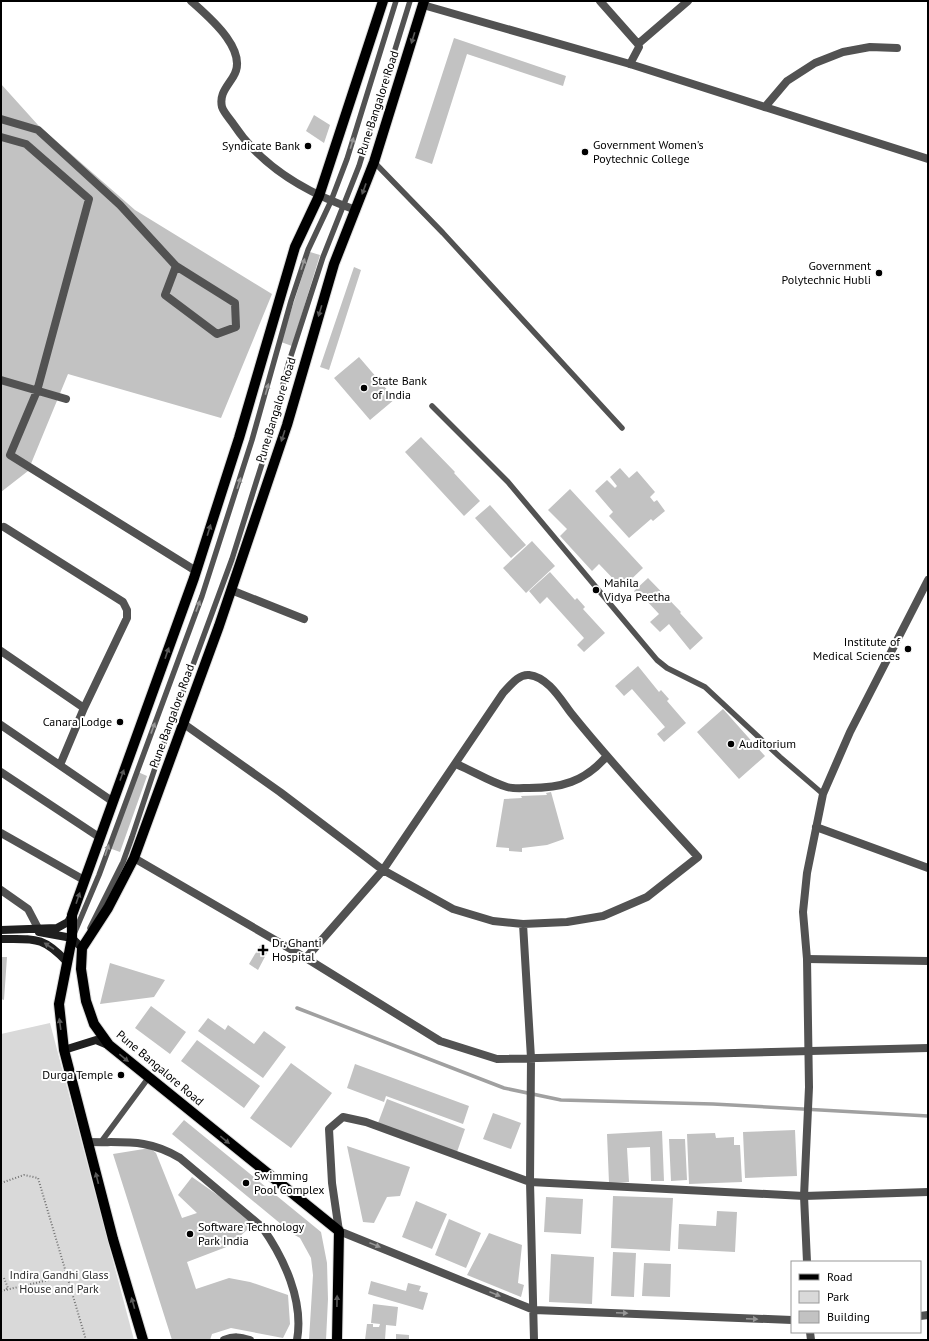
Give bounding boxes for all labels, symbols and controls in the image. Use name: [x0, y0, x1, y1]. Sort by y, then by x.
one-way arrow: [409, 33, 415, 45]
street label: Pune Bangalore Road: [354, 49, 402, 157]
one-way arrow: [349, 137, 355, 149]
place label: Government Women's Poytechnic College: [593, 137, 704, 166]
place label: Syndicate Bank: [222, 138, 300, 153]
marker: Syndicate Bank: [303, 141, 313, 151]
marker: Government Women's Poytechnic College: [580, 147, 590, 157]
one-way arrow: [360, 183, 366, 195]
one-way arrow: [300, 258, 306, 270]
place label: Government Polytechnic Hubli: [781, 258, 871, 287]
marker: Government Polytechnic Hubli: [874, 268, 884, 278]
one-way arrow: [317, 305, 323, 317]
street label: Pune Bangalore Road: [252, 355, 299, 464]
place label: State Bank of India: [372, 373, 427, 402]
one-way arrow: [264, 382, 270, 394]
marker: State Bank of India: [359, 383, 369, 393]
one-way arrow: [280, 430, 286, 442]
one-way arrow: [236, 477, 242, 489]
one-way arrow: [207, 524, 213, 536]
place label: Mahila Vidya Peetha: [603, 575, 670, 604]
marker: Mahila Vidya Peetha: [591, 585, 601, 595]
one-way arrow: [196, 600, 202, 612]
place label: Institute of Medical Sciences: [813, 634, 901, 663]
marker: Institute of Medical Sciences: [903, 644, 913, 654]
one-way arrow: [164, 647, 170, 659]
street label: Pune Bangalore Road: [146, 662, 197, 770]
place label: Canara Lodge: [43, 714, 112, 729]
marker: Canara Lodge: [115, 717, 125, 727]
one-way arrow: [150, 722, 156, 734]
place label: Auditorium: [739, 736, 796, 751]
marker: Auditorium: [726, 739, 736, 749]
one-way arrow: [119, 769, 125, 781]
one-way arrow: [104, 844, 110, 856]
one-way arrow: [75, 891, 81, 903]
place label: Dr. Ghanti Hospital: [272, 935, 322, 964]
one-way arrow: [44, 942, 54, 950]
marker: Dr. Ghanti Hospital: [257, 944, 269, 956]
one-way arrow: [57, 1018, 63, 1030]
street label: Pune Bangalore Road: [114, 1027, 207, 1108]
one-way arrow: [119, 1053, 130, 1062]
place label: Durga Temple: [42, 1067, 113, 1082]
marker: Durga Temple: [116, 1070, 126, 1080]
one-way arrow: [220, 1135, 231, 1144]
place label: Swimming Pool Complex: [254, 1168, 324, 1197]
one-way arrow: [94, 1171, 100, 1183]
marker: Swimming Pool Complex: [241, 1178, 251, 1188]
place label: Software Technology Park India: [198, 1219, 305, 1248]
marker: Software Technology Park India: [185, 1229, 195, 1239]
one-way arrow: [369, 1243, 381, 1249]
legend: [791, 1261, 921, 1333]
park label: Indira Gandhi Glass House and Park: [9, 1267, 109, 1296]
text: Road: [827, 1269, 852, 1284]
text: Park: [827, 1289, 849, 1304]
one-way arrow: [490, 1292, 502, 1298]
one-way arrow: [334, 1295, 341, 1307]
one-way arrow: [130, 1296, 136, 1308]
text: Building: [827, 1309, 870, 1324]
one-way arrow: [616, 1310, 628, 1317]
one-way arrow: [746, 1315, 758, 1322]

